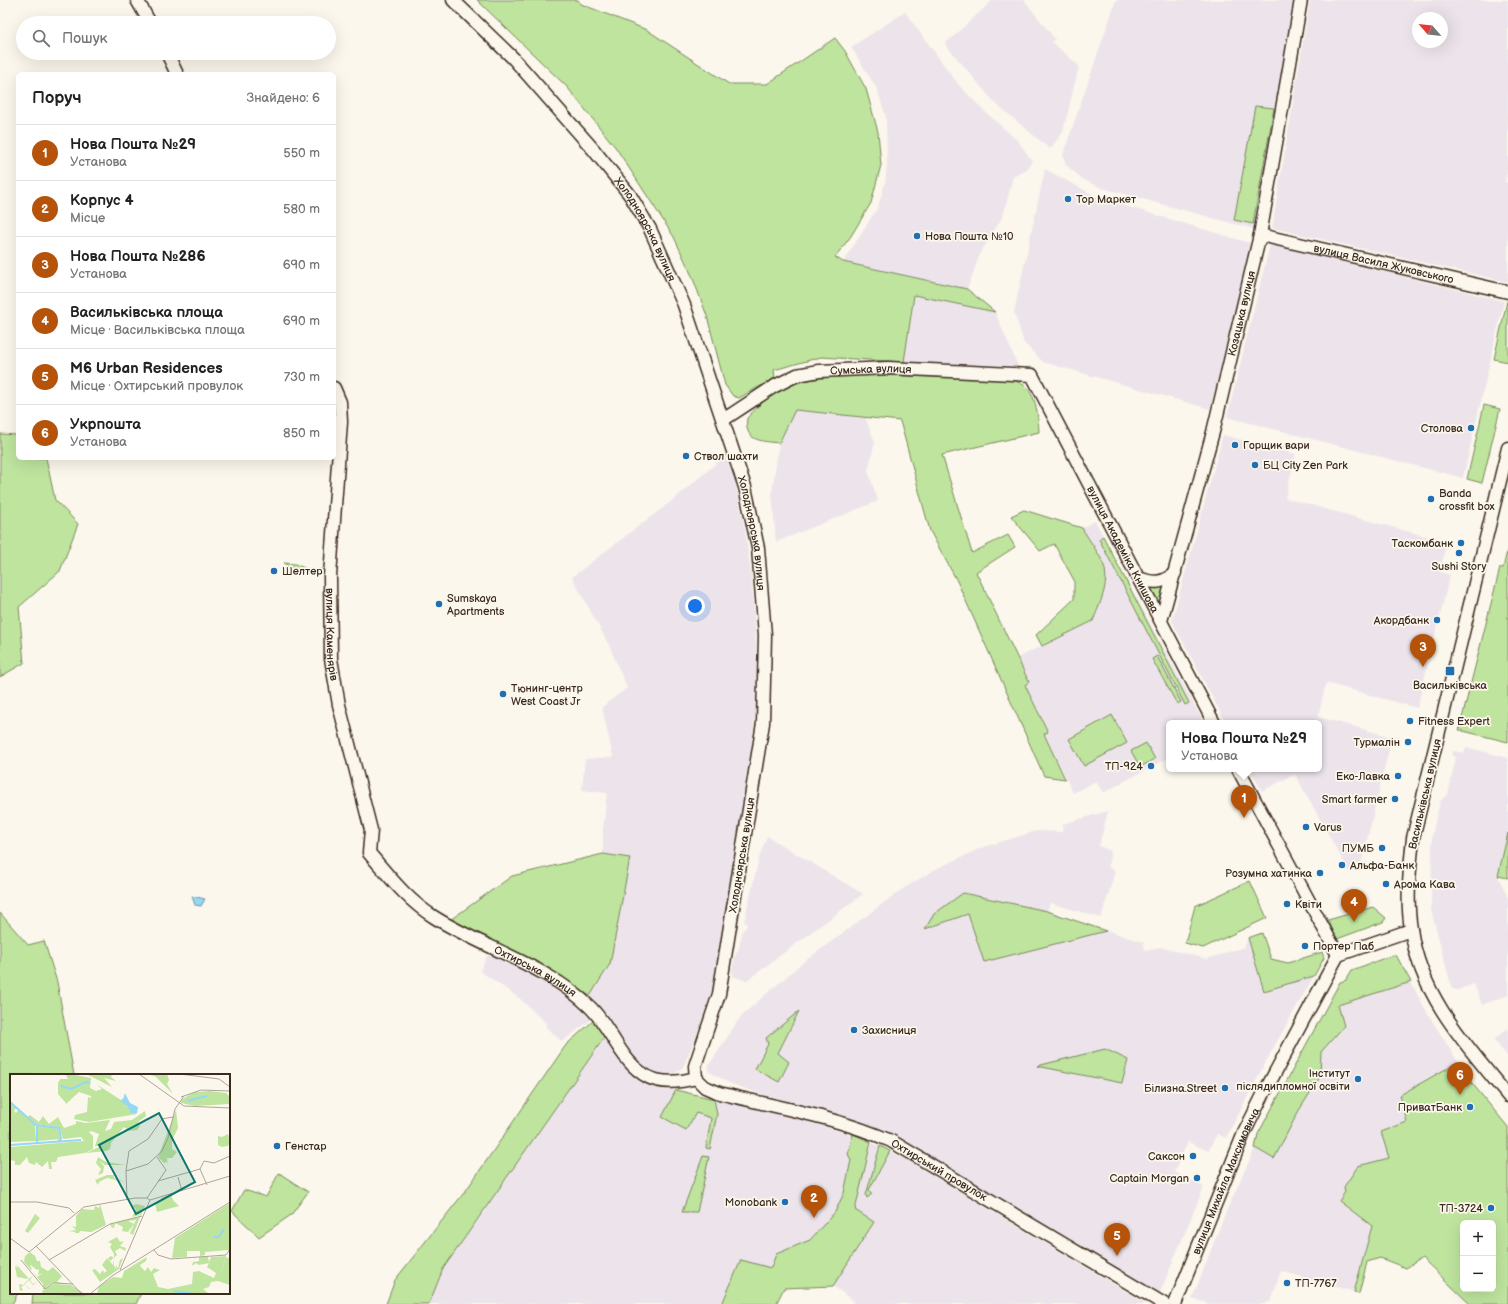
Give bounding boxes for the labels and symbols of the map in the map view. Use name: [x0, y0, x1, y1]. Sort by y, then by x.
north arrow: [1412, 12, 1448, 48]
street label: Холодноярська вулиця: [612, 175, 679, 283]
place label: Top Маркет: [1076, 193, 1136, 206]
marker: Top Маркет: [1063, 194, 1073, 204]
place label: Нова Пошта №10: [925, 230, 1014, 243]
marker: Нова Пошта №10: [912, 231, 922, 241]
street label: вулиця Василя Жуковського: [1313, 241, 1455, 286]
street label: Козацька вулиця: [1225, 269, 1258, 357]
street label: Сумська вулиця: [830, 361, 912, 377]
place label: Столова: [1421, 422, 1463, 435]
marker: Столова: [1466, 423, 1476, 433]
place label: Горщик вари: [1243, 439, 1310, 452]
marker: Горщик вари: [1230, 440, 1240, 450]
place label: Ствол шахти: [694, 450, 758, 463]
marker: Ствол шахти: [681, 451, 691, 461]
place label: БЦ City Zen Park: [1263, 459, 1348, 472]
marker: БЦ City Zen Park: [1250, 460, 1260, 470]
street label: Холодноярська вулиця: [735, 474, 768, 591]
street label: вулиця Академіка Книшова: [1085, 483, 1162, 615]
place label: Banda crossfit box: [1439, 487, 1495, 513]
marker: Banda crossfit box: [1426, 494, 1436, 504]
place label: Таскомбанк: [1391, 537, 1453, 550]
marker: Таскомбанк: [1456, 538, 1466, 548]
marker: Sushi Story: [1454, 548, 1464, 558]
place label: Sushi Story: [1431, 560, 1487, 573]
place label: Шелтер: [282, 565, 323, 578]
marker: Шелтер: [269, 566, 279, 576]
street label: вулиця Каменярів: [324, 588, 341, 682]
place label: Sumskaya Apartments: [447, 592, 505, 618]
your location: [685, 596, 705, 616]
marker: Sumskaya Apartments: [434, 599, 444, 609]
place label: Акордбанк: [1373, 614, 1429, 627]
marker: Акордбанк: [1432, 615, 1442, 625]
pin: 3: [1410, 634, 1436, 667]
marker: Васильківська: [1444, 665, 1456, 677]
place label: Васильківська: [1413, 679, 1488, 692]
place label: Тюнинг-центр West Coast Jr: [511, 682, 583, 708]
marker: Тюнинг-центр West Coast Jr: [498, 689, 508, 699]
place label: Fitness Expert: [1418, 715, 1490, 728]
marker: Fitness Expert: [1405, 716, 1415, 726]
place label: Турмалін: [1353, 736, 1400, 749]
marker: Турмалін: [1403, 737, 1413, 747]
street label: Васильківська вулиця: [1406, 738, 1444, 850]
place label: ТП-924: [1105, 760, 1143, 773]
marker: ТП-924: [1146, 761, 1156, 771]
place label: Еко-Лавка: [1336, 770, 1390, 783]
marker: Еко-Лавка: [1393, 771, 1403, 781]
pin: 1: [1231, 785, 1257, 818]
place label: Smart farmer: [1322, 793, 1388, 806]
marker: Smart farmer: [1390, 794, 1400, 804]
street label: Холодноярська вулиця: [726, 796, 758, 914]
place label: Varus: [1314, 821, 1342, 834]
marker: Varus: [1301, 822, 1311, 832]
place label: ПУМБ: [1342, 842, 1374, 855]
marker: ПУМБ: [1377, 843, 1387, 853]
place label: Альфа-Банк: [1349, 859, 1414, 872]
marker: Альфа-Банк: [1337, 860, 1347, 870]
place label: Розумна хатинка: [1225, 867, 1312, 880]
marker: Розумна хатинка: [1315, 868, 1325, 878]
place label: Арома Кава: [1393, 878, 1456, 891]
marker: Арома Кава: [1381, 879, 1391, 889]
pin: 4: [1341, 889, 1367, 922]
place label: Квіти: [1295, 898, 1322, 911]
marker: Квіти: [1282, 899, 1292, 909]
place label: Портер Паб: [1313, 940, 1374, 953]
marker: Портер Паб: [1300, 941, 1310, 951]
street label: Охтирська вулиця: [492, 943, 579, 999]
place label: Захисниця: [862, 1024, 916, 1037]
marker: Захисниця: [849, 1025, 859, 1035]
pin: 6: [1447, 1062, 1473, 1095]
place label: Інститут післядипломної освіти: [1236, 1067, 1350, 1093]
inset map: [10, 1074, 230, 1294]
marker: Інститут післядипломної освіти: [1353, 1074, 1363, 1084]
place label: Білизна.Street: [1144, 1082, 1218, 1095]
marker: Білизна.Street: [1220, 1083, 1230, 1093]
place label: ПриватБанк: [1398, 1101, 1462, 1114]
marker: ПриватБанк: [1465, 1102, 1475, 1112]
street label: вулиця Михайла Максимовича: [1189, 1105, 1262, 1256]
street label: Охтирський провулок: [889, 1136, 990, 1204]
place label: Генстар: [285, 1140, 327, 1153]
marker: Генстар: [272, 1141, 282, 1151]
place label: Саксон: [1148, 1150, 1185, 1163]
marker: Саксон: [1188, 1151, 1198, 1161]
place label: Captain Morgan: [1109, 1172, 1189, 1185]
marker: Captain Morgan: [1192, 1173, 1202, 1183]
pin: 2: [801, 1185, 827, 1218]
place label: Monobank: [725, 1196, 778, 1209]
marker: Monobank: [780, 1197, 790, 1207]
place label: ТП-3724: [1439, 1202, 1483, 1215]
marker: ТП-3724: [1486, 1203, 1496, 1213]
pin: 5: [1104, 1223, 1130, 1256]
place label: ТП-7767: [1295, 1277, 1337, 1290]
marker: ТП-7767: [1282, 1278, 1292, 1288]

